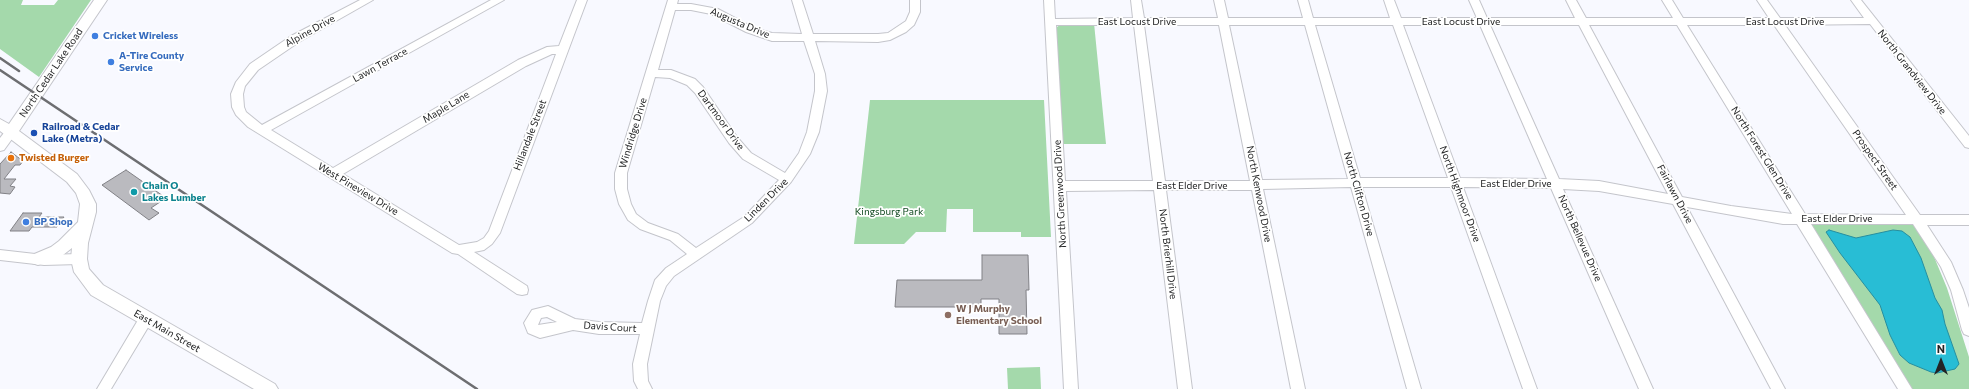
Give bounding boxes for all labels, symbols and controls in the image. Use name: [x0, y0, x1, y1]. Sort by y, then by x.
street label: Augusta Drive: [709, 5, 771, 41]
street label: Alpine Drive: [283, 12, 337, 50]
street label: East Locust Drive: [1098, 16, 1176, 28]
street label: East Locust Drive: [1422, 16, 1500, 28]
street label: East Locust Drive: [1746, 16, 1824, 28]
street label: North Cedar Lake Road: [17, 26, 85, 120]
street label: North Grandview Drive: [1875, 27, 1949, 117]
place label: Cricket Wireless: [103, 30, 178, 42]
marker: Cricket Wireless: [90, 31, 100, 41]
street label: Lawn Terrace: [351, 45, 409, 85]
place label: A-Tire County Service: [119, 50, 184, 74]
marker: A-Tire County Service: [106, 57, 116, 67]
street label: Maple Lane: [420, 88, 472, 126]
street label: Dartmoor Drive: [695, 88, 747, 152]
street label: Windridge Drive: [617, 96, 649, 170]
street label: Hillandale Street: [511, 98, 549, 172]
street label: North Forest Glen Drive: [1728, 104, 1796, 202]
place label: Railroad & Cedar Lake (Metra): [42, 121, 120, 144]
marker: Railroad & Cedar Lake (Metra): [29, 128, 39, 138]
street label: Prospect Street: [1850, 128, 1900, 192]
street label: North Greenwood Drive: [1051, 140, 1069, 248]
street label: North Highmoor Drive: [1437, 144, 1483, 244]
street label: North Kenwood Drive: [1244, 145, 1274, 243]
street label: North Clifton Drive: [1341, 151, 1377, 237]
place label: Twisted Burger: [19, 152, 89, 164]
marker: Twisted Burger: [6, 153, 16, 163]
street label: West Pineview Drive: [315, 160, 401, 218]
street label: Fairlawn Drive: [1654, 163, 1696, 225]
street label: Linden Drive: [742, 176, 790, 224]
street label: East Elder Drive: [1480, 178, 1552, 190]
place label: Chain O Lakes Lumber: [142, 180, 206, 204]
street label: East Elder Drive: [1156, 180, 1228, 192]
marker: Chain O Lakes Lumber: [129, 187, 139, 197]
street label: North Bellevue Drive: [1556, 193, 1604, 283]
park label: Kingsburg Park: [855, 206, 923, 218]
street label: North Brierhill Drive: [1156, 208, 1180, 300]
street label: East Elder Drive: [1801, 213, 1873, 225]
place label: BP Shop: [34, 216, 73, 228]
marker: BP Shop: [21, 217, 31, 227]
place label: W J Murphy Elementary School: [956, 303, 1042, 326]
street label: East Main Street: [132, 307, 202, 355]
marker: W J Murphy Elementary School: [943, 310, 953, 320]
street label: Davis Court: [583, 319, 637, 335]
north arrow: [1921, 341, 1961, 381]
text: N: [1937, 342, 1945, 355]

